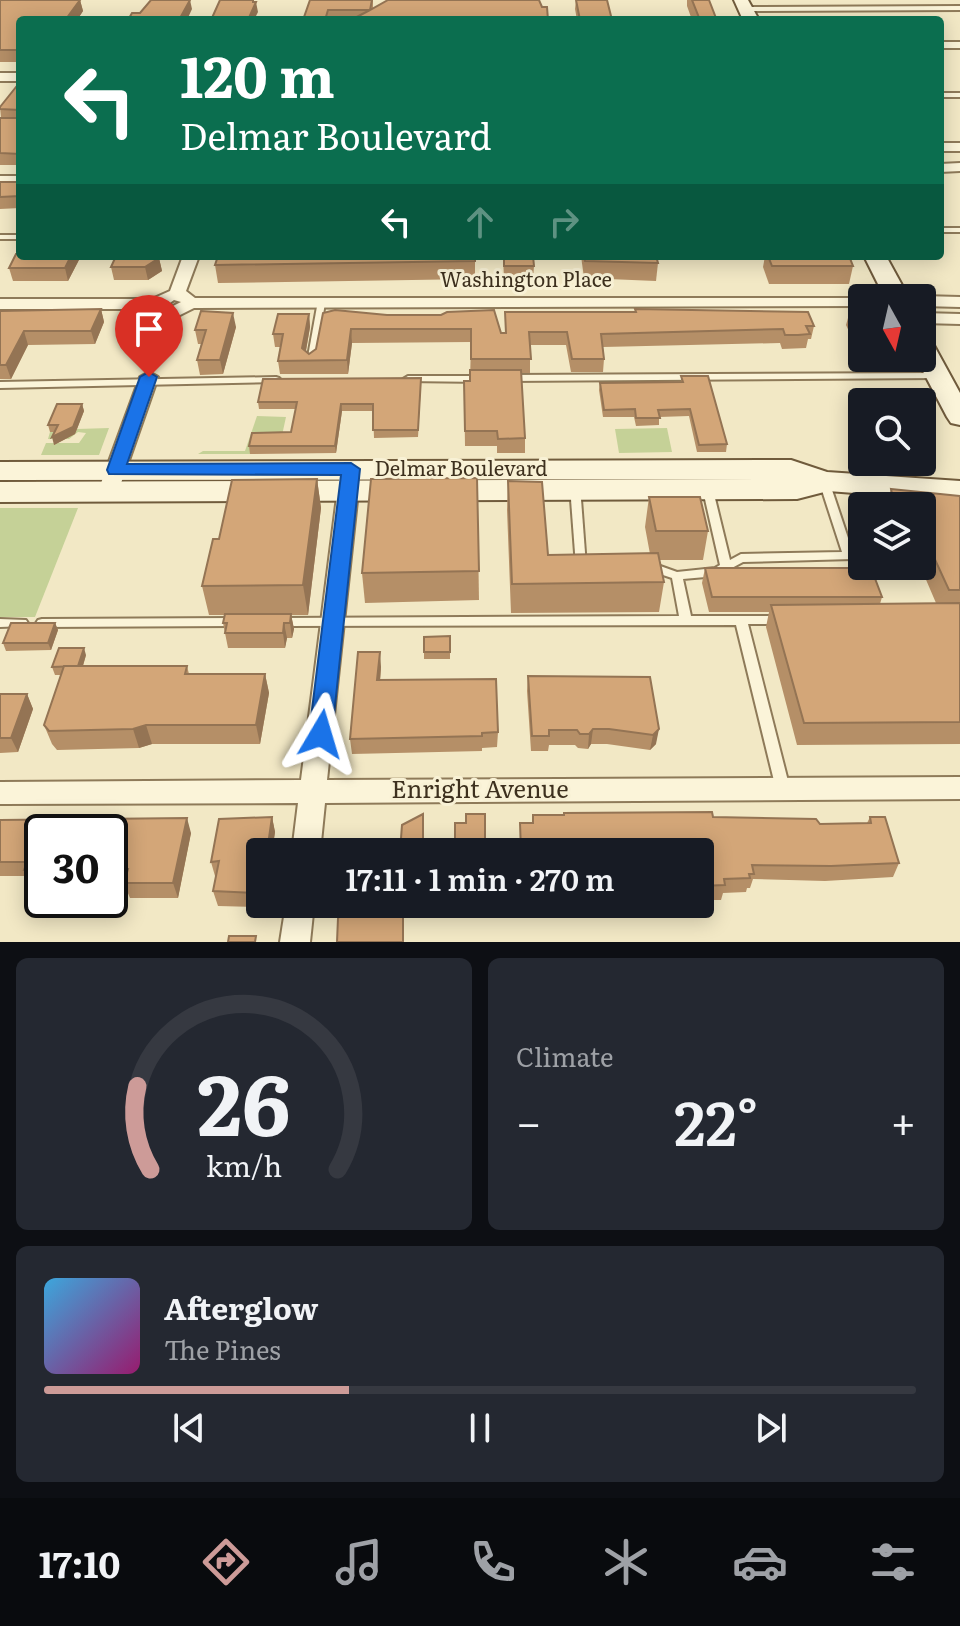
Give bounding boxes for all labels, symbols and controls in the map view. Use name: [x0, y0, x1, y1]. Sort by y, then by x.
text: 120 m: [180, 32, 335, 115]
icon: left: [48, 48, 152, 152]
text: Delmar Boulevard: [180, 108, 492, 161]
icon: left: [374, 200, 418, 244]
icon: ahead: [458, 200, 502, 244]
icon: right: [542, 200, 586, 244]
street label: Washington Place: [440, 263, 612, 293]
north arrow: [848, 284, 936, 372]
map controls: [848, 284, 936, 580]
pin: [115, 295, 183, 377]
icon: arrive: [127, 307, 171, 351]
button: search: [848, 388, 936, 476]
street label: Delmar Boulevard: [374, 452, 548, 482]
button: layers: [848, 492, 936, 580]
position arrow: [279, 692, 363, 776]
street label: Enright Avenue: [391, 770, 569, 805]
speed limit sign: 30: [24, 814, 128, 918]
text: 17:11 · 1 min · 270 m: [346, 856, 615, 900]
text: Climate: [516, 1036, 614, 1075]
text: 26: [197, 1038, 291, 1162]
text: 22°: [674, 1075, 758, 1164]
text: −: [516, 1087, 542, 1153]
text: +: [890, 1087, 916, 1153]
text: km/h: [206, 1143, 282, 1186]
text: Afterglow: [164, 1285, 318, 1329]
text: The Pines: [164, 1329, 281, 1368]
icon: previous: [167, 1406, 211, 1450]
icon: pause: [458, 1406, 502, 1450]
icon: next: [749, 1406, 793, 1450]
icon: directions: [198, 1534, 254, 1590]
icon: music: [331, 1534, 387, 1590]
icon: phone: [465, 1534, 521, 1590]
icon: climate: [598, 1534, 654, 1590]
icon: car: [732, 1534, 788, 1590]
icon: filters: [865, 1534, 921, 1590]
text: 17:10: [39, 1536, 120, 1589]

